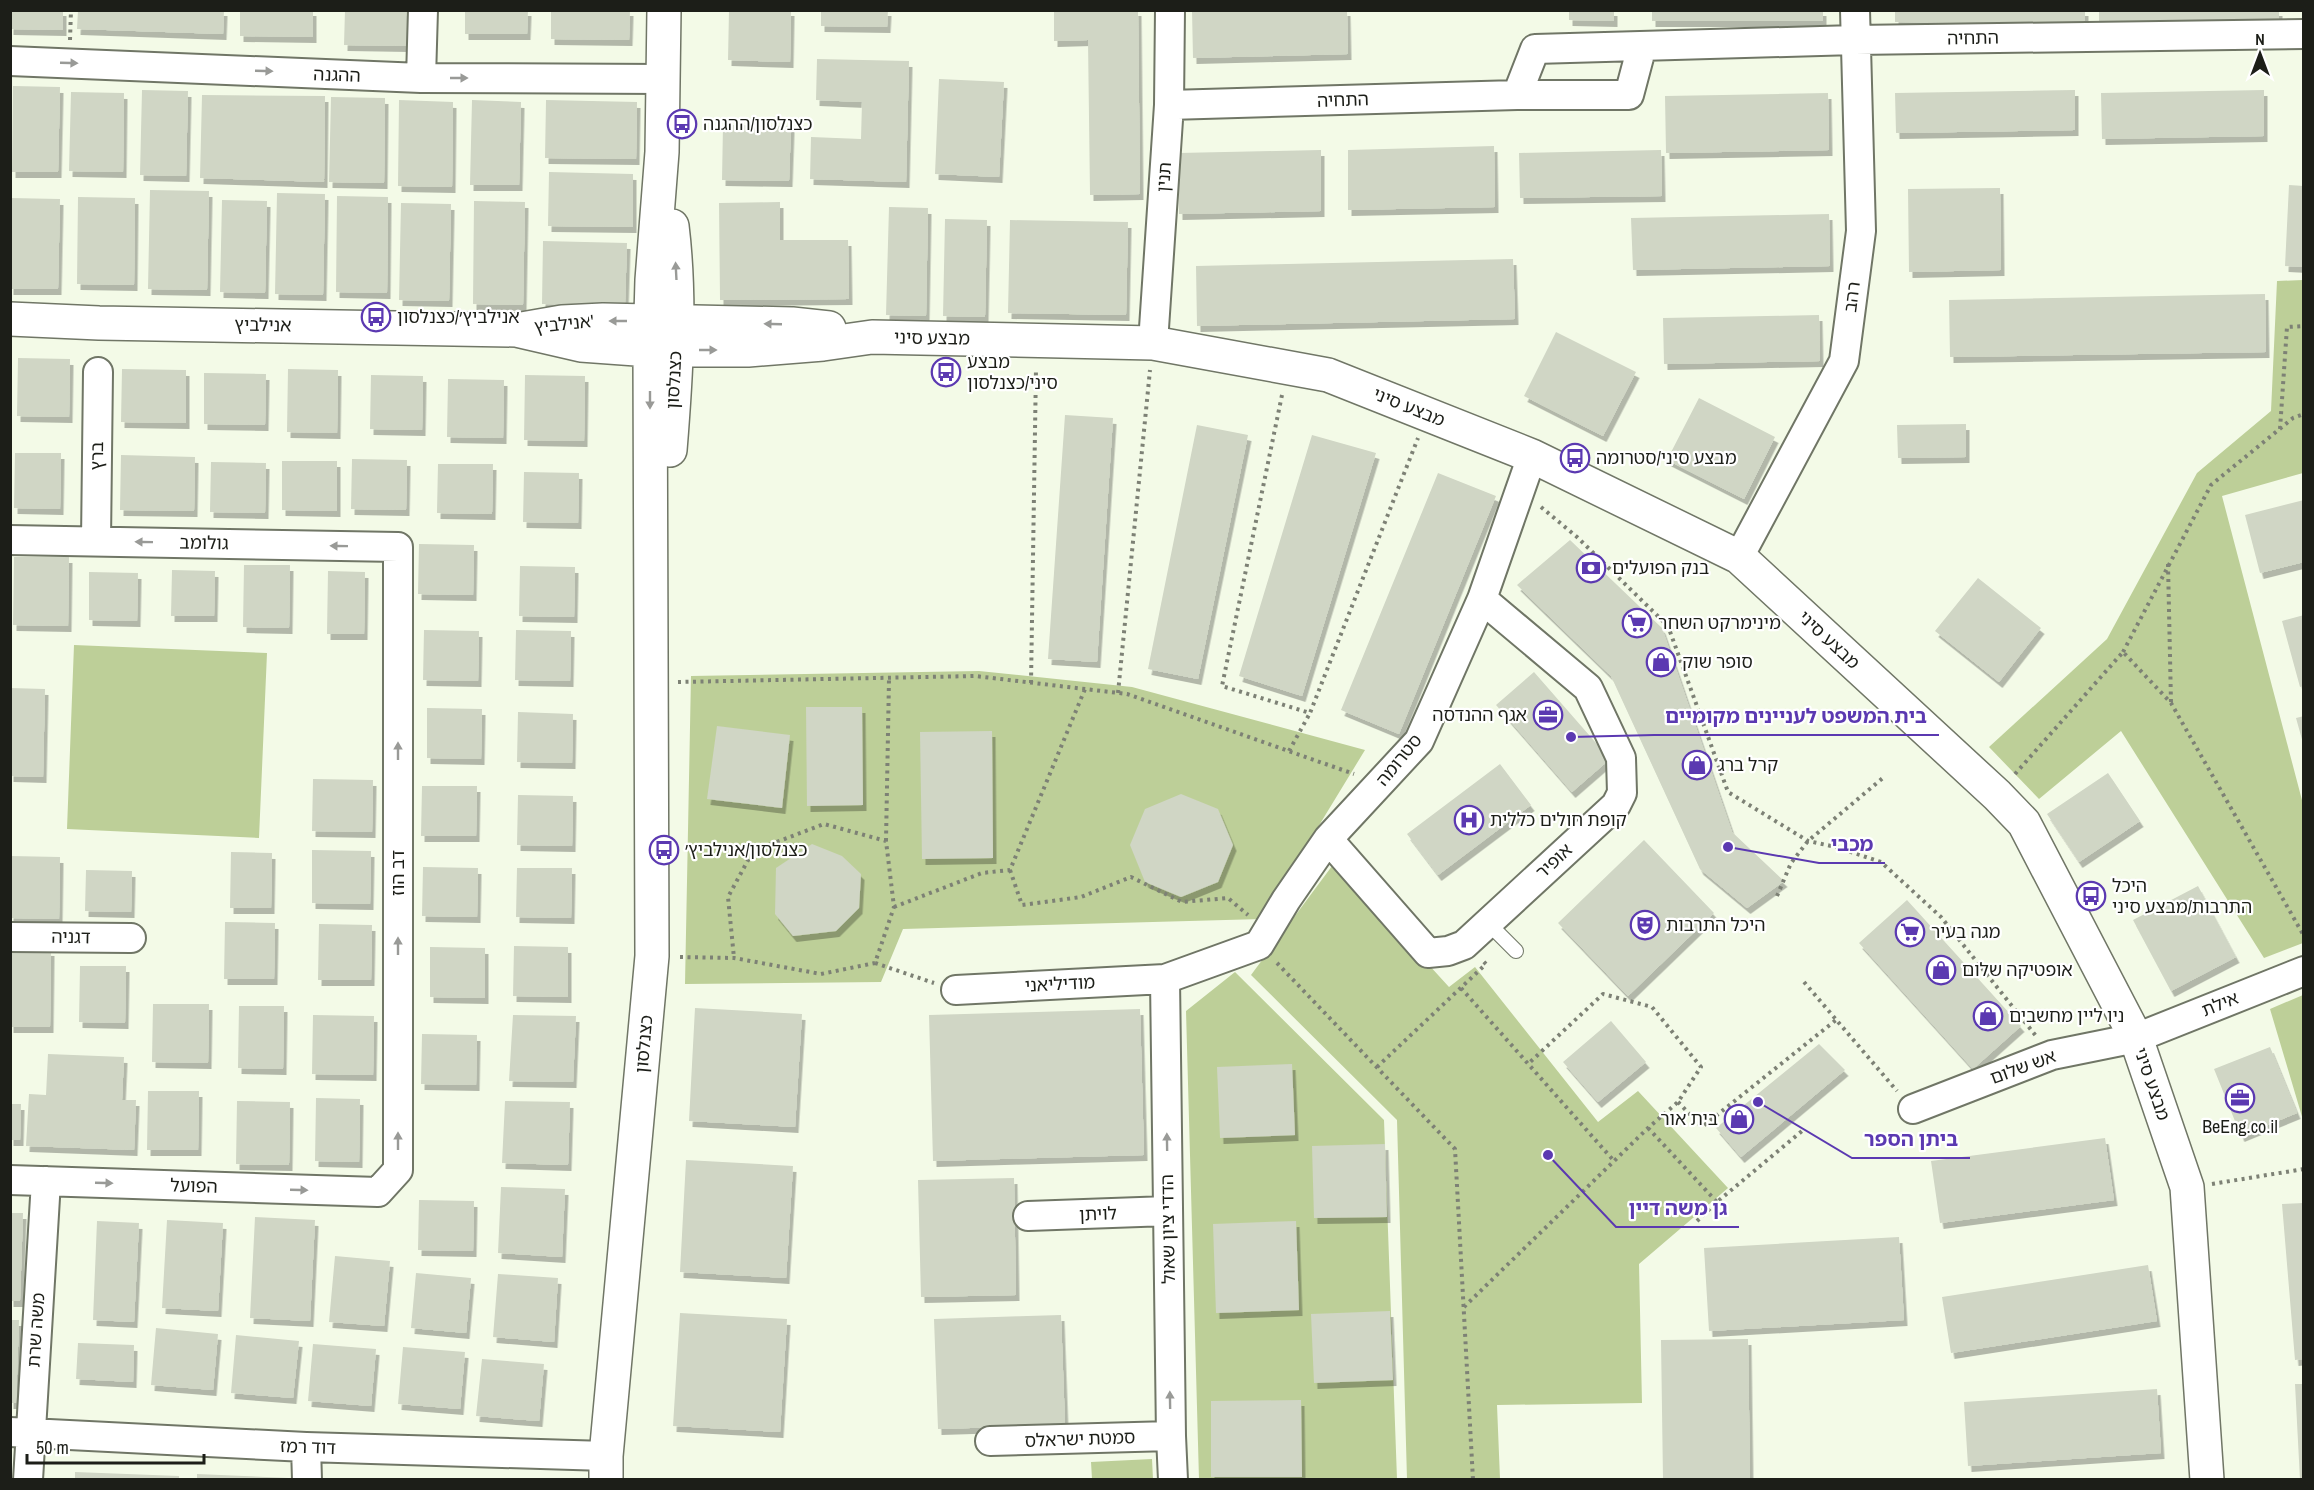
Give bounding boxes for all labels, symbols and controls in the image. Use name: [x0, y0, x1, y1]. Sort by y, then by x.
north arrow: [2230, 24, 2290, 84]
street label: התחיה: [1947, 25, 1999, 50]
text: N: [2255, 28, 2265, 50]
one-way arrow: [59, 59, 78, 68]
street label: ההגנה: [313, 61, 361, 88]
one-way arrow: [254, 67, 273, 76]
one-way arrow: [449, 73, 468, 83]
street label: התחיה: [1317, 86, 1369, 113]
bus stop icon: כצנלסון/ההגנה: [666, 108, 698, 140]
place label: כצנלסון/ההגנה: [703, 111, 813, 136]
street label: תנין: [1150, 161, 1177, 193]
one-way arrow: [671, 261, 680, 280]
street label: רהב: [1837, 280, 1866, 314]
bus stop icon: אנילביץ׳/כצנלסון: [360, 301, 392, 333]
place label: אנילביץ׳/כצנלסון: [397, 304, 520, 329]
street label: אנילביץ': [533, 308, 595, 339]
street label: אנילביץ: [234, 312, 292, 337]
one-way arrow: [608, 316, 627, 325]
one-way arrow: [763, 319, 782, 329]
street label: מבצע סיני: [894, 324, 970, 351]
one-way arrow: [699, 345, 718, 355]
place label: מבצע סיני/כצנלסון: [967, 349, 1058, 395]
street label: כצנלסון: [659, 350, 688, 410]
bus stop icon: מבצע סיני/כצנלסון: [930, 356, 962, 388]
street label: מבצע סיני: [1369, 381, 1449, 432]
one-way arrow: [645, 391, 655, 410]
street label: ברץ: [84, 441, 109, 471]
bus stop icon: מבצע סיני/סטרומה: [1559, 442, 1591, 474]
place label: מבצע סיני/סטרומה: [1596, 445, 1737, 470]
street label: גולומב: [179, 530, 229, 555]
one-way arrow: [135, 537, 154, 547]
one-way arrow: [330, 541, 349, 551]
bank icon: בנק הפועלים: [1575, 552, 1607, 584]
place label: בנק הפועלים: [1612, 555, 1709, 580]
street label: מבצע סיני: [1793, 605, 1866, 675]
supermarket icon: מינימרקט השחר: [1621, 607, 1653, 639]
place label: מינימרקט השחר: [1658, 610, 1781, 635]
shop icon: סופר שוק: [1645, 646, 1677, 678]
place label: סופר שוק: [1682, 649, 1753, 674]
callout: בית המשפט לעניינים מקומיים: [1654, 697, 1939, 735]
office icon: אגף ההנדסה: [1532, 699, 1564, 731]
place label: אגף ההנדסה: [1432, 702, 1527, 727]
text: בית המשפט לעניינים מקומיים: [1665, 702, 1927, 729]
street label: סטרומה: [1370, 728, 1427, 791]
one-way arrow: [393, 742, 403, 761]
shop icon: קרל ברג: [1681, 749, 1713, 781]
place label: קרל ברג: [1718, 752, 1778, 777]
hospital icon: קופת חולים כללית: [1453, 804, 1485, 836]
place label: קופת חולים כללית: [1490, 807, 1627, 832]
callout: מכבי: [1819, 825, 1885, 863]
text: מכבי: [1831, 830, 1873, 857]
bus stop icon: כצנלסון/אנילביץ׳: [648, 834, 680, 866]
place label: כצנלסון/אנילביץ׳: [685, 837, 808, 862]
street label: אופיר: [1530, 837, 1577, 884]
street label: דב הוז: [385, 850, 410, 896]
place label: היכל התרבות/מבצע סיני: [2112, 873, 2252, 919]
bus stop icon: היכל התרבות/מבצע סיני: [2075, 880, 2107, 912]
theatre icon: היכל התרבות: [1629, 909, 1661, 941]
place label: היכל התרבות: [1666, 912, 1766, 937]
supermarket icon: מגה בעיר: [1894, 916, 1926, 948]
place label: מגה בעיר: [1931, 919, 2000, 944]
street label: דגניה: [51, 924, 91, 949]
one-way arrow: [393, 937, 403, 956]
shop icon: אופטיקה שלום: [1925, 954, 1957, 986]
place label: אופטיקה שלום: [1962, 957, 2073, 982]
street label: מודיליאני: [1024, 969, 1096, 998]
street label: אילת: [2198, 985, 2242, 1022]
shop icon: ניו ליין מחשבים: [1972, 1000, 2004, 1032]
place label: ניו ליין מחשבים: [2009, 1003, 2124, 1028]
street label: כצנלסון: [629, 1014, 658, 1074]
street label: אש שלום: [1986, 1043, 2059, 1090]
street label: מבצע סיני: [2128, 1044, 2177, 1124]
office icon: BeEng.co.il: [2224, 1082, 2256, 1114]
shop icon: בית אור: [1723, 1103, 1755, 1135]
place label: בית אור: [1660, 1106, 1718, 1131]
place label: BeEng.co.il: [2202, 1114, 2278, 1139]
callout: ביתן הספר: [1852, 1120, 1970, 1158]
text: ביתן הספר: [1864, 1125, 1958, 1152]
one-way arrow: [393, 1132, 403, 1151]
one-way arrow: [1162, 1133, 1172, 1152]
street label: הפועל: [170, 1172, 218, 1199]
street label: הדדי ציון שאול: [1154, 1174, 1181, 1284]
one-way arrow: [95, 1178, 114, 1188]
one-way arrow: [290, 1185, 309, 1194]
callout: גן משה דיין: [1616, 1189, 1739, 1227]
text: גן משה דיין: [1628, 1194, 1728, 1221]
street label: לויתן: [1079, 1200, 1117, 1227]
street label: משה שרת: [20, 1292, 51, 1368]
one-way arrow: [1166, 1391, 1175, 1410]
street label: סמטת ישראלס: [1024, 1424, 1136, 1453]
scale bar: [27, 1427, 204, 1465]
street label: דוד רמז: [280, 1433, 337, 1460]
text: 50 m: [36, 1435, 69, 1460]

